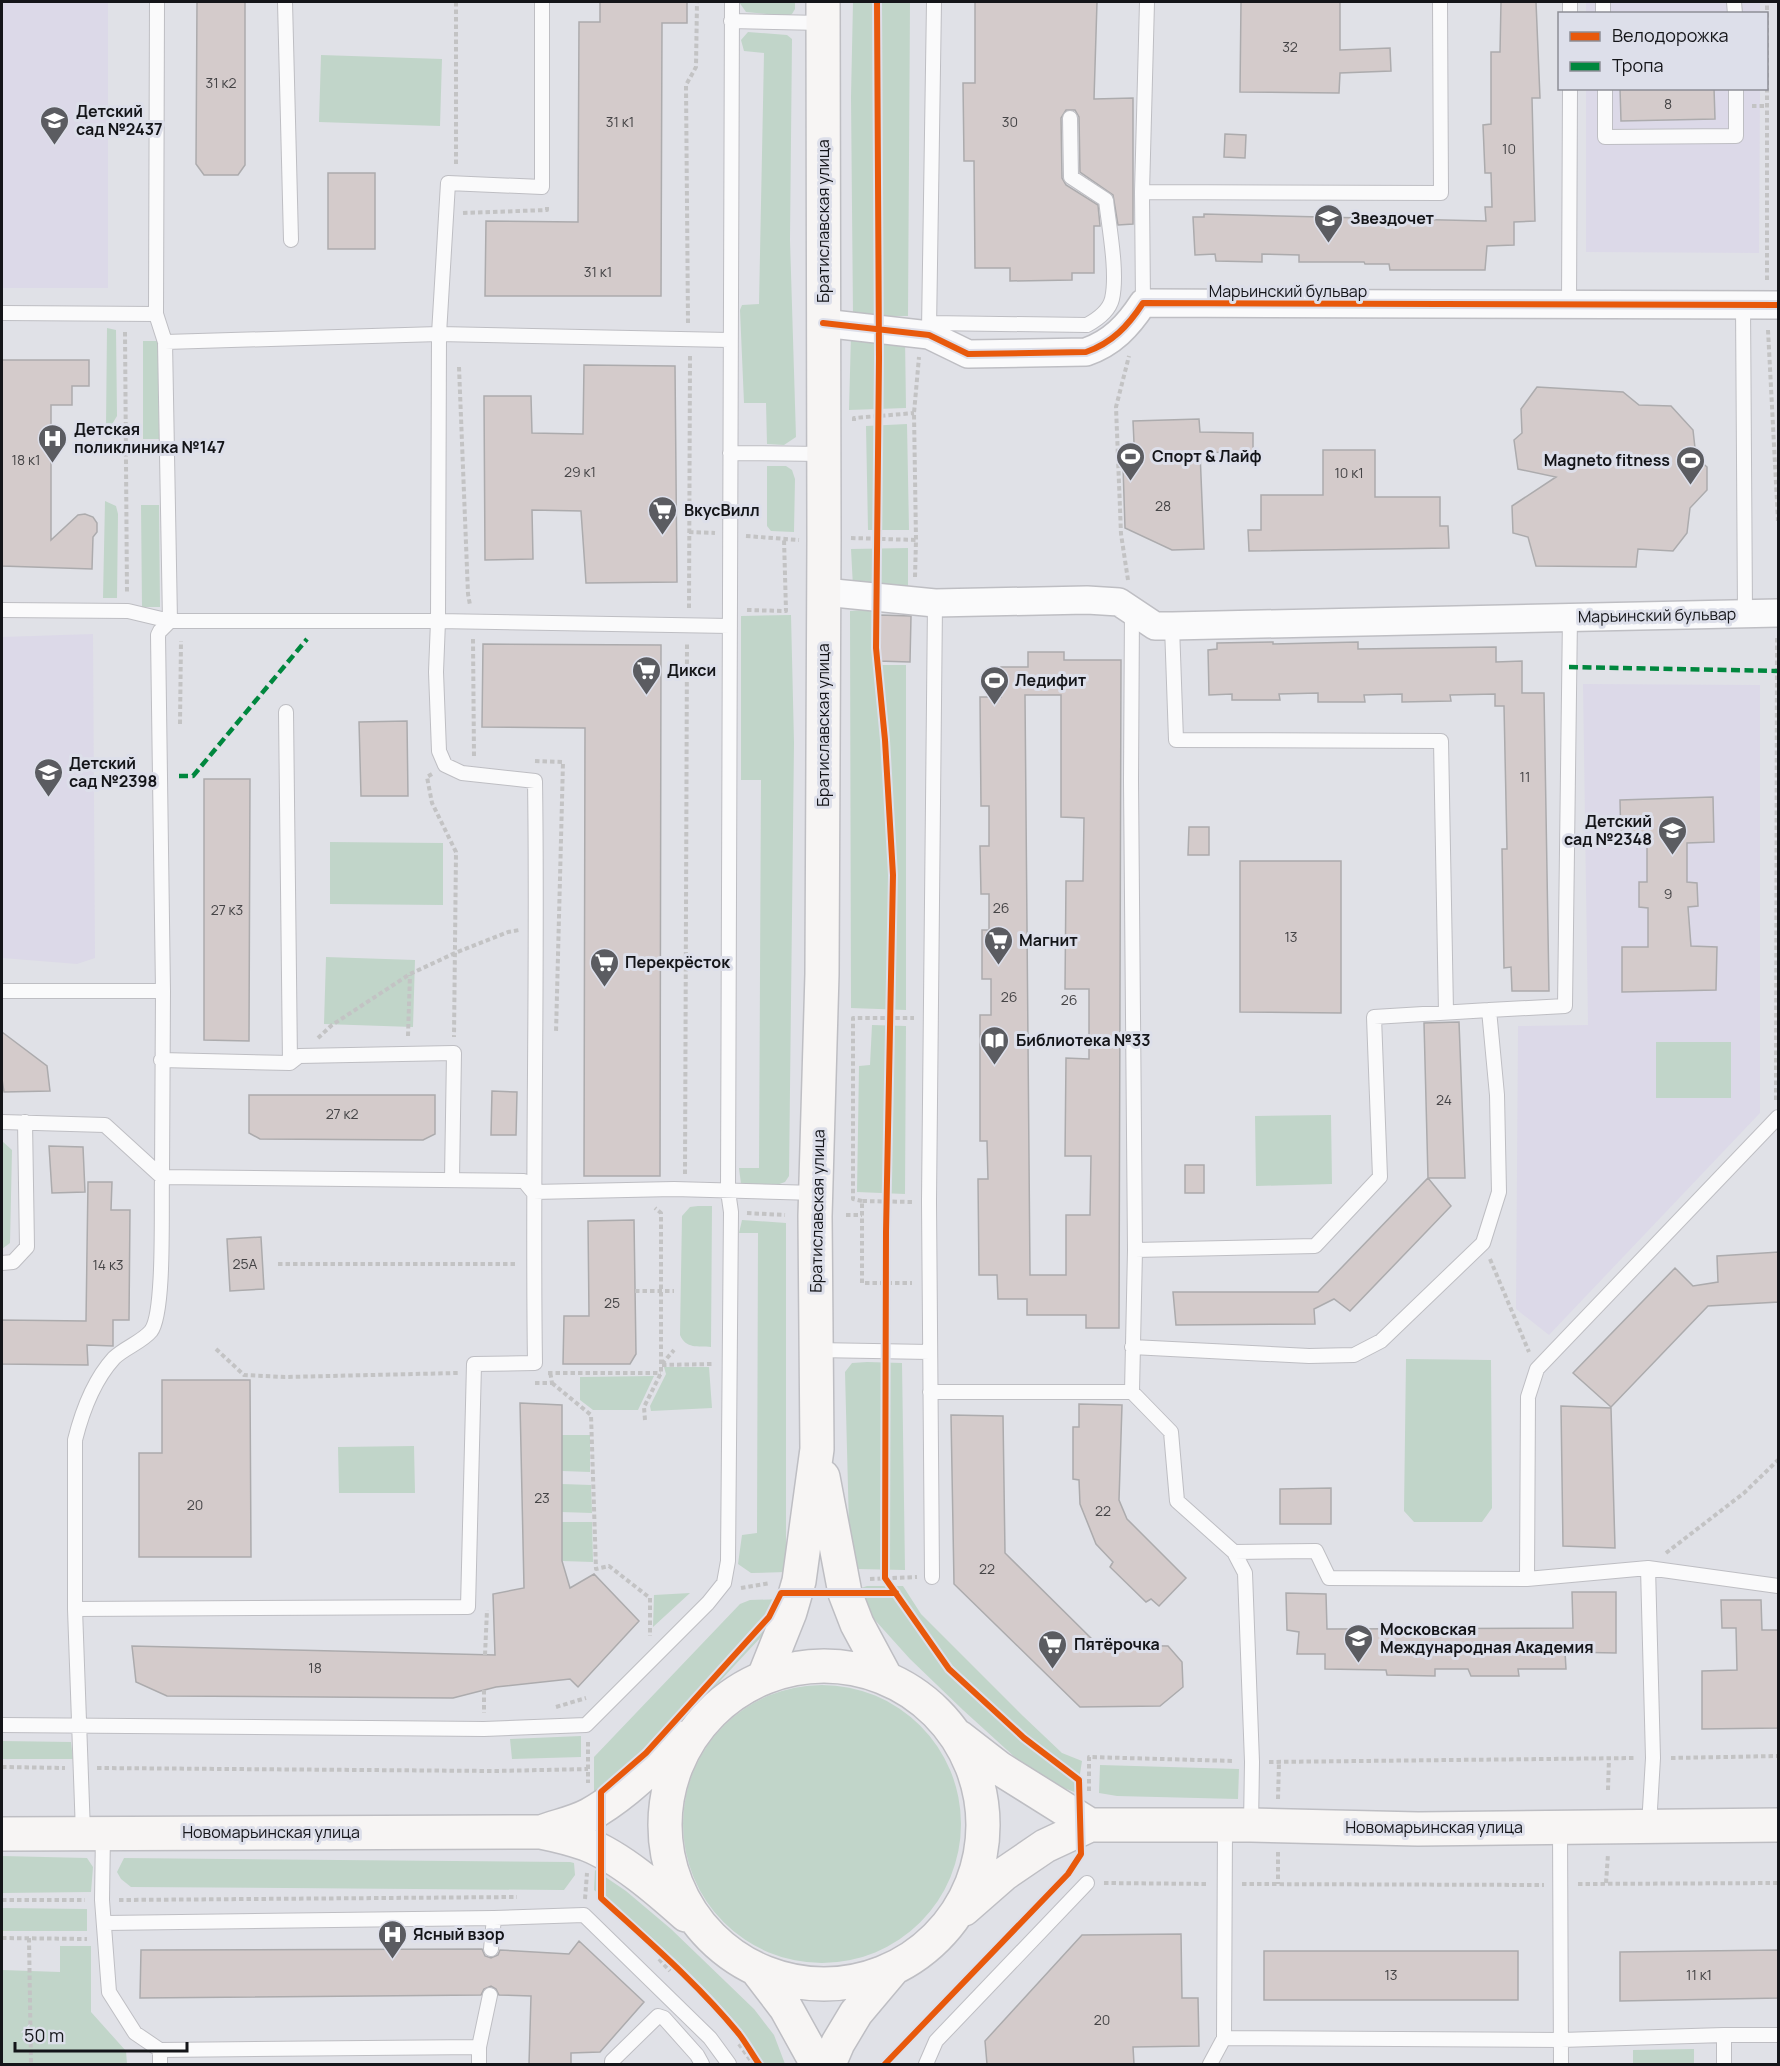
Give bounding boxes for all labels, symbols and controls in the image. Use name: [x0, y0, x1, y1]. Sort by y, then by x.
legend: [1558, 12, 1768, 90]
text: Велодорожка: [1612, 23, 1729, 47]
house number: 32: [1282, 37, 1298, 56]
text: Тропа: [1612, 53, 1663, 77]
house number: 31 к2: [206, 73, 236, 92]
house number: 8: [1664, 94, 1672, 113]
place label: Детский сад №2437: [76, 100, 163, 140]
school or university icon: Детский сад №2437: [39, 104, 71, 146]
house number: 31 к1: [606, 112, 634, 131]
house number: 30: [1002, 112, 1018, 131]
street label: Братиславская улица: [812, 139, 834, 303]
house number: 10: [1502, 139, 1516, 158]
school or university icon: Звездочет: [1313, 202, 1345, 244]
place label: Звездочет: [1350, 207, 1435, 229]
house number: 31 к1: [584, 262, 612, 281]
street label: Марьинский бульвар: [1209, 280, 1367, 302]
place label: Детская поликлиника №147: [74, 418, 225, 458]
hospital icon: Детская поликлиника №147: [37, 422, 69, 464]
sports icon: Спорт & Лайф: [1115, 440, 1147, 482]
sports icon: Magneto fitness: [1675, 444, 1707, 486]
place label: Спорт & Лайф: [1152, 445, 1261, 467]
place label: Magneto fitness: [1544, 449, 1670, 471]
house number: 18 к1: [12, 450, 40, 469]
house number: 29 к1: [564, 462, 596, 481]
house number: 10 к1: [1334, 463, 1364, 482]
supermarket icon: ВкусВилл: [647, 494, 679, 536]
house number: 28: [1155, 496, 1171, 515]
place label: ВкусВилл: [684, 499, 760, 521]
street label: Марьинский бульвар: [1578, 603, 1736, 627]
street label: Братиславская улица: [812, 643, 834, 807]
supermarket icon: Дикси: [630, 654, 662, 696]
place label: Дикси: [667, 659, 716, 681]
sports icon: Ледифит: [978, 664, 1010, 706]
place label: Ледифит: [1015, 669, 1087, 691]
place label: Детский сад №2398: [69, 752, 157, 792]
school or university icon: Детский сад №2398: [32, 756, 64, 798]
house number: 11: [1520, 767, 1530, 786]
place label: Детский сад №2348: [1564, 810, 1652, 850]
school or university icon: Детский сад №2348: [1657, 814, 1689, 856]
house number: 9: [1664, 884, 1672, 903]
house number: 26: [993, 898, 1009, 917]
house number: 27 к3: [211, 900, 243, 919]
supermarket icon: Магнит: [982, 924, 1014, 966]
house number: 13: [1284, 927, 1298, 946]
place label: Магнит: [1019, 929, 1078, 951]
supermarket icon: Перекрёсток: [588, 946, 620, 988]
place label: Перекрёсток: [625, 951, 730, 973]
house number: 26: [1001, 987, 1017, 1006]
house number: 26: [1061, 990, 1077, 1009]
library icon: Библиотека №33: [979, 1024, 1011, 1066]
place label: Библиотека №33: [1016, 1029, 1151, 1051]
house number: 24: [1436, 1090, 1452, 1109]
house number: 27 к2: [326, 1104, 358, 1123]
street label: Братиславская улица: [805, 1129, 829, 1293]
house number: 25А: [233, 1254, 258, 1273]
house number: 14 к3: [92, 1255, 124, 1274]
house number: 25: [604, 1293, 620, 1312]
house number: 23: [534, 1488, 550, 1507]
house number: 20: [187, 1495, 203, 1514]
house number: 22: [1095, 1501, 1111, 1520]
house number: 22: [979, 1559, 995, 1578]
place label: Московская Международная Академия: [1380, 1618, 1594, 1658]
school or university icon: Московская Международная Академия: [1343, 1622, 1375, 1664]
supermarket icon: Пятёрочка: [1037, 1628, 1069, 1670]
place label: Пятёрочка: [1074, 1633, 1160, 1655]
house number: 18: [308, 1658, 322, 1677]
street label: Новомарьинская улица: [1345, 1816, 1523, 1838]
street label: Новомарьинская улица: [182, 1821, 360, 1843]
hospital icon: Ясный взор: [376, 1918, 408, 1960]
place label: Ясный взор: [413, 1923, 505, 1945]
house number: 13: [1384, 1965, 1398, 1984]
house number: 11 к1: [1686, 1965, 1712, 1984]
house number: 20: [1094, 2010, 1110, 2029]
scale bar: [15, 2015, 188, 2053]
text: 50 m: [24, 2023, 64, 2047]

